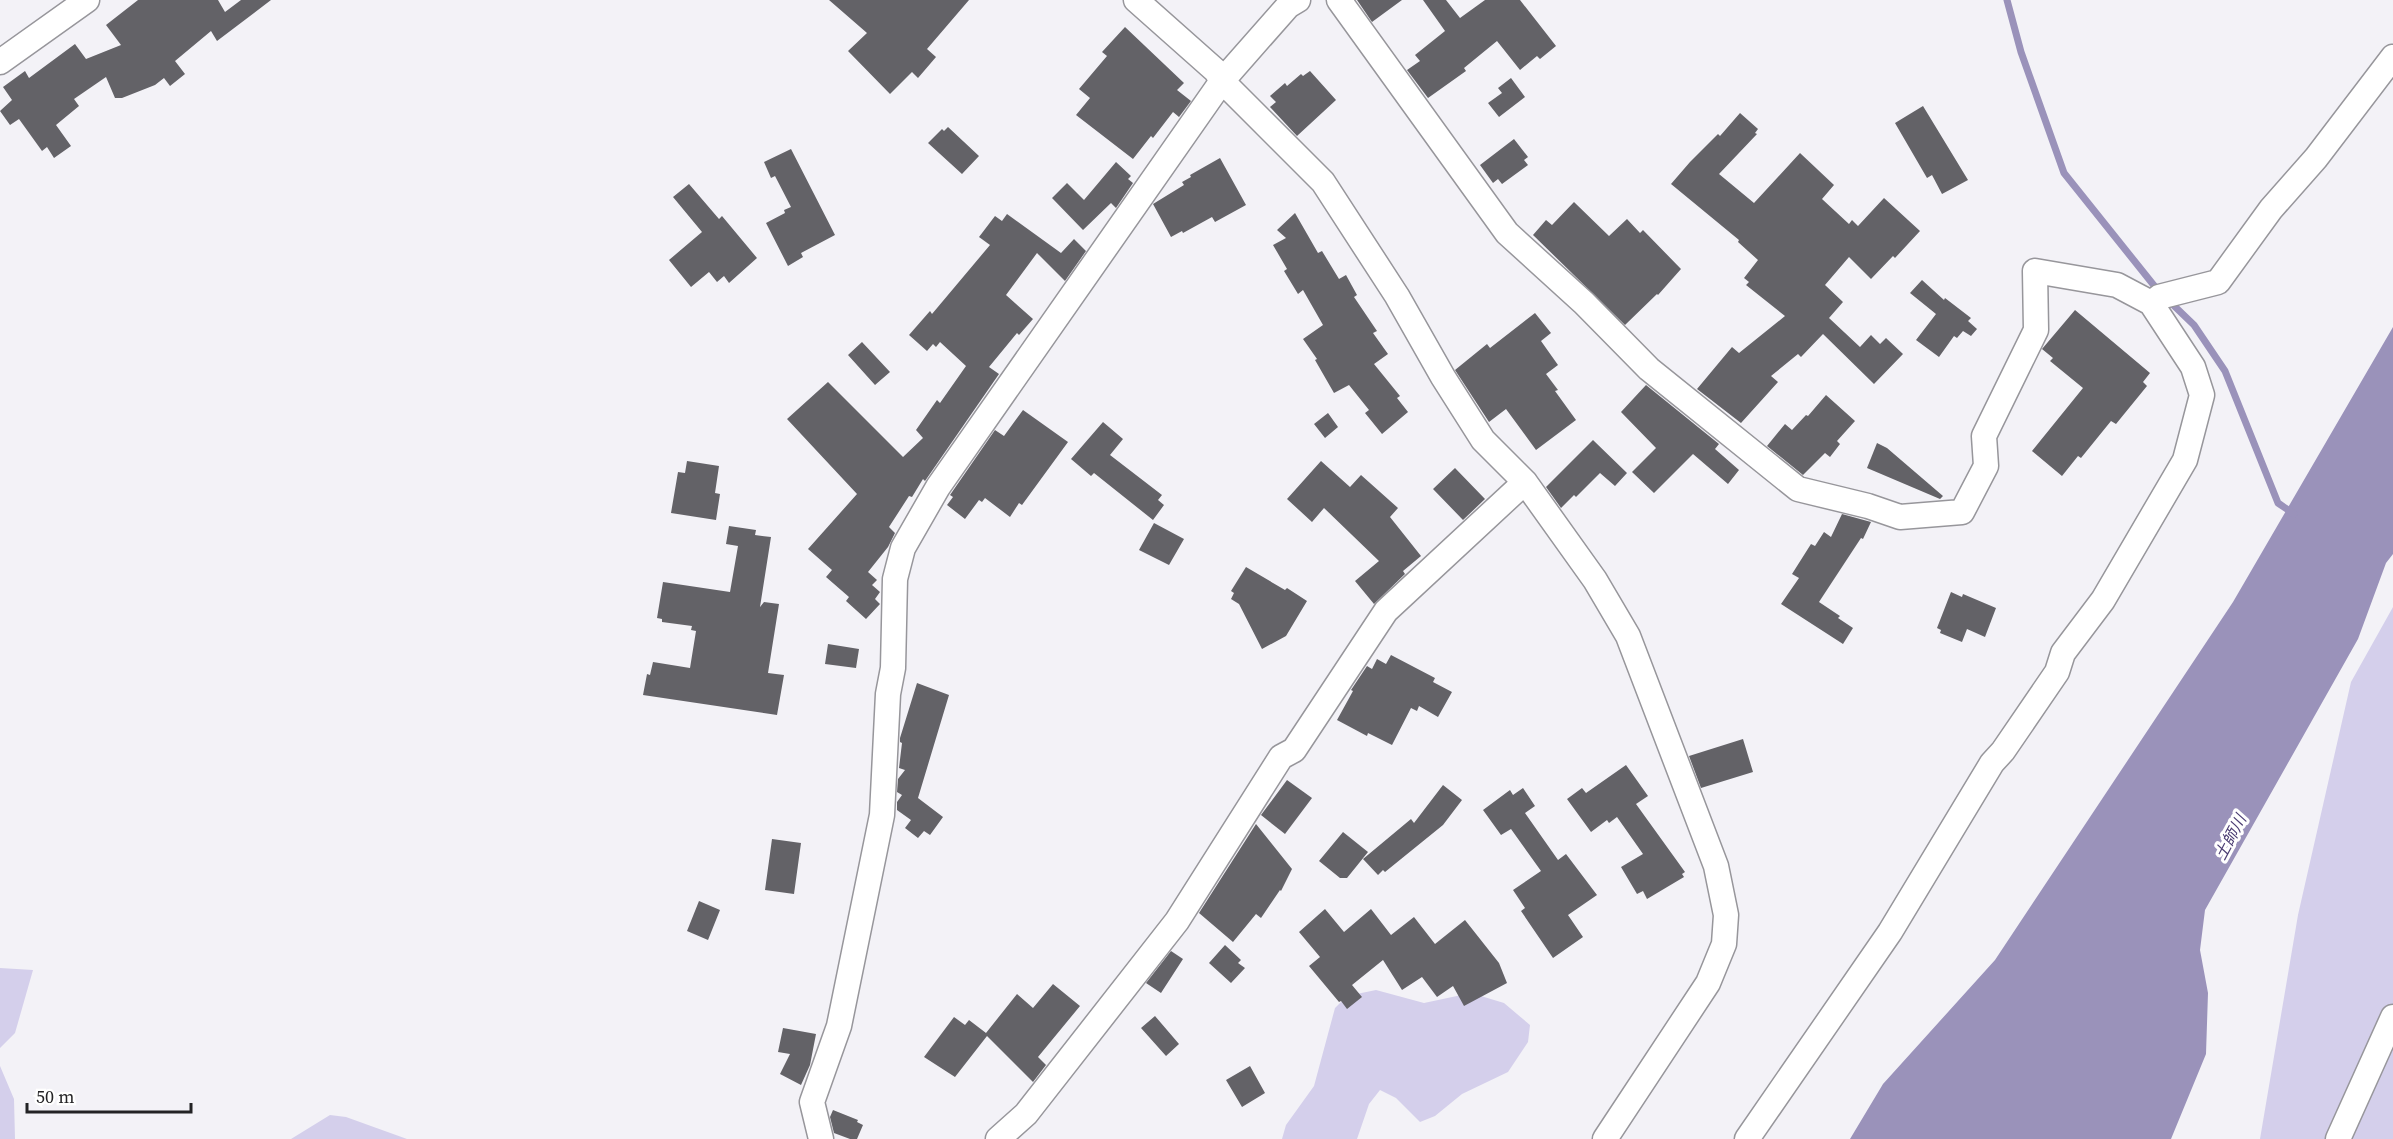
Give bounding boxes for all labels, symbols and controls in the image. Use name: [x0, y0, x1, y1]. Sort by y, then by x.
water label: 土師川: [2209, 809, 2252, 863]
scale bar: [27, 1076, 190, 1114]
text: 50 m: [36, 1084, 74, 1109]

